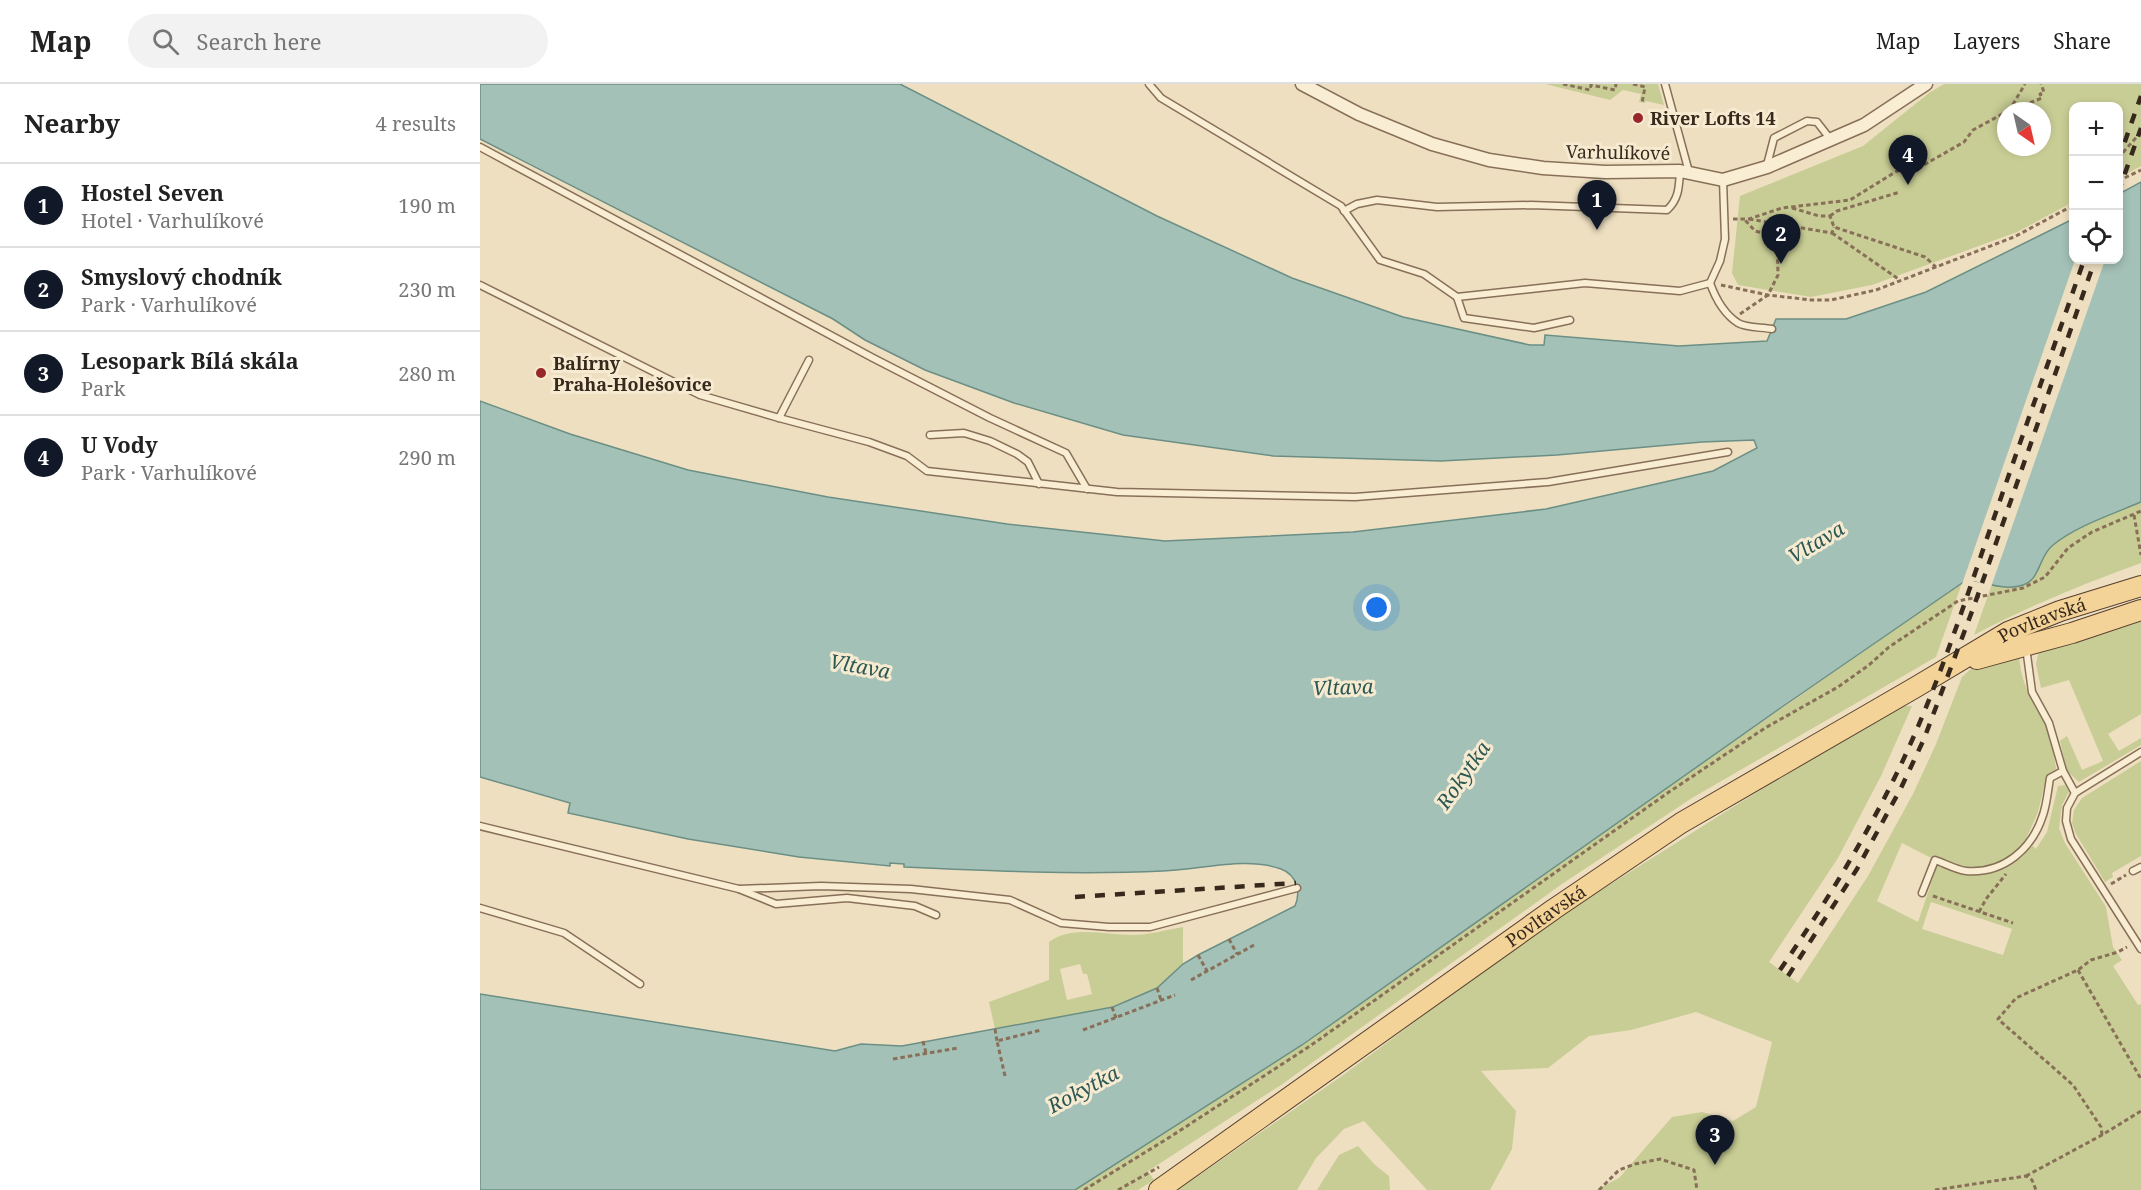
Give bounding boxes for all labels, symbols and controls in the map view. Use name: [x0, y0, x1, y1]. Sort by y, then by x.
search box: [128, 14, 548, 68]
text: Map: [30, 22, 92, 60]
icon: search: [149, 25, 182, 58]
text: Search here: [197, 26, 321, 56]
text: Map: [1876, 27, 1920, 55]
text: Layers: [1953, 27, 2020, 55]
text: Share: [2053, 27, 2111, 55]
north arrow: [1997, 102, 2051, 156]
map controls: [2069, 102, 2123, 264]
button: +: [2069, 102, 2123, 156]
text: Nearby: [24, 105, 120, 141]
place label: River Lofts 14: [1650, 106, 1776, 130]
text: 4 results: [376, 110, 456, 137]
marker: River Lofts 14: [1631, 111, 1645, 125]
pin: 4: [1888, 135, 1928, 185]
street label: Varhulíkové: [1566, 139, 1670, 165]
button: −: [2069, 156, 2123, 210]
text: Hostel Seven: [81, 177, 224, 207]
pin: 1: [1578, 180, 1616, 230]
text: 1: [38, 192, 49, 219]
text: 190 m: [398, 192, 456, 219]
text: Hotel · Varhulíkové: [81, 207, 264, 234]
button: locate: [2069, 210, 2123, 264]
pin: 2: [1762, 214, 1800, 264]
text: Smyslový chodník: [81, 261, 282, 291]
text: 2: [38, 276, 49, 303]
text: 230 m: [398, 276, 456, 303]
text: Park · Varhulíkové: [81, 291, 257, 318]
text: Lesopark Bílá skála: [81, 345, 299, 375]
place label: Balírny Praha-Holešovice: [553, 351, 712, 396]
text: 3: [38, 360, 49, 387]
text: 280 m: [398, 360, 456, 387]
marker: Balírny Praha-Holešovice: [534, 366, 548, 380]
text: Park: [81, 375, 125, 402]
text: U Vody: [81, 429, 158, 459]
text: 4: [38, 444, 49, 471]
text: 290 m: [398, 444, 456, 471]
text: Park · Varhulíkové: [81, 459, 257, 486]
water label: Vltava: [1783, 515, 1849, 569]
street label: Povltavská: [1993, 592, 2089, 648]
your location: [1362, 593, 1391, 622]
water label: Vltava: [828, 647, 893, 685]
water label: Vltava: [1312, 672, 1374, 702]
water label: Rokytka: [1429, 735, 1496, 815]
street label: Povltavská: [1500, 879, 1590, 952]
water label: Rokytka: [1042, 1059, 1124, 1119]
pin: 3: [1696, 1116, 1734, 1165]

